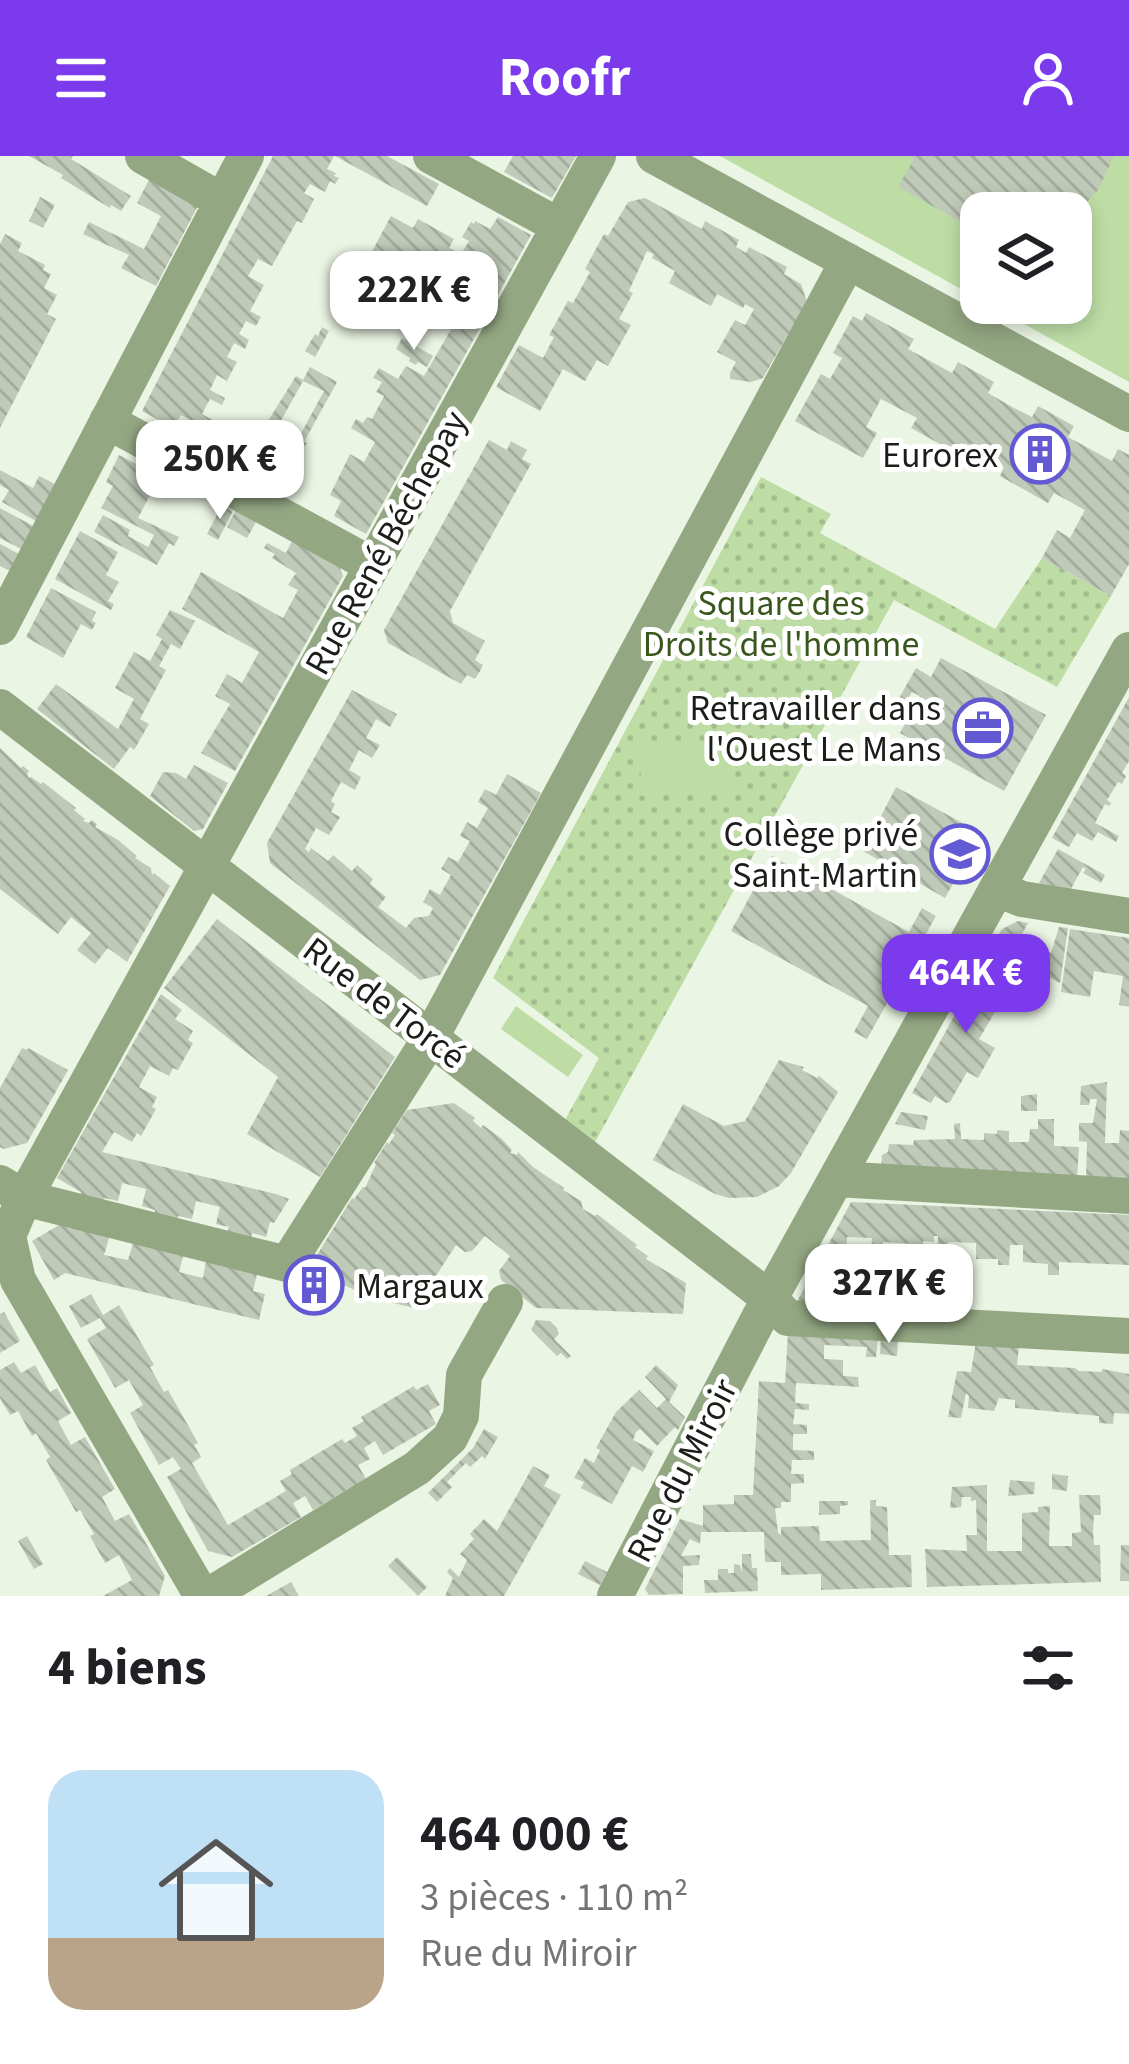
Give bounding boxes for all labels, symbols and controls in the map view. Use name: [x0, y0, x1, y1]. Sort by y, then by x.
text: Roofr: [498, 40, 631, 117]
icon: menu: [48, 45, 114, 111]
icon: person: [1015, 45, 1081, 111]
map controls: [960, 192, 1092, 324]
button: layers: [960, 192, 1092, 324]
pin: 222K €: [316, 251, 512, 353]
text: 222K €: [357, 262, 471, 318]
street label: Rue René Béchepay: [292, 401, 480, 684]
pin: 250K €: [122, 420, 318, 522]
building icon: Eurorex: [1009, 423, 1071, 485]
place label: Eurorex: [882, 430, 998, 481]
text: 250K €: [163, 431, 277, 487]
park label: Square des Droits de l'homme: [643, 578, 919, 670]
place label: Retravailler dans l'Ouest Le Mans: [690, 683, 941, 775]
office icon: Retravailler dans l'Ouest Le Mans: [952, 697, 1014, 759]
place label: Collège privé Saint-Martin: [724, 809, 918, 901]
school or university icon: Collège privé Saint-Martin: [929, 823, 991, 885]
street label: Rue de Torcé: [292, 925, 476, 1081]
pin: 464K €: [868, 934, 1064, 1036]
text: 464K €: [909, 945, 1023, 1001]
pin: 327K €: [791, 1244, 987, 1346]
building icon: Margaux: [283, 1254, 345, 1316]
text: 327K €: [832, 1255, 946, 1311]
place label: Margaux: [356, 1261, 484, 1312]
street label: Rue du Miroir: [614, 1370, 751, 1571]
text: 4 biens: [48, 1632, 207, 1704]
icon: filters: [1015, 1635, 1081, 1701]
text: 464 000 €: [420, 1798, 629, 1870]
icon: home: [144, 1818, 288, 1962]
text: 3 pièces · 110 m²: [420, 1870, 688, 1926]
text: Rue du Miroir: [420, 1926, 637, 1982]

